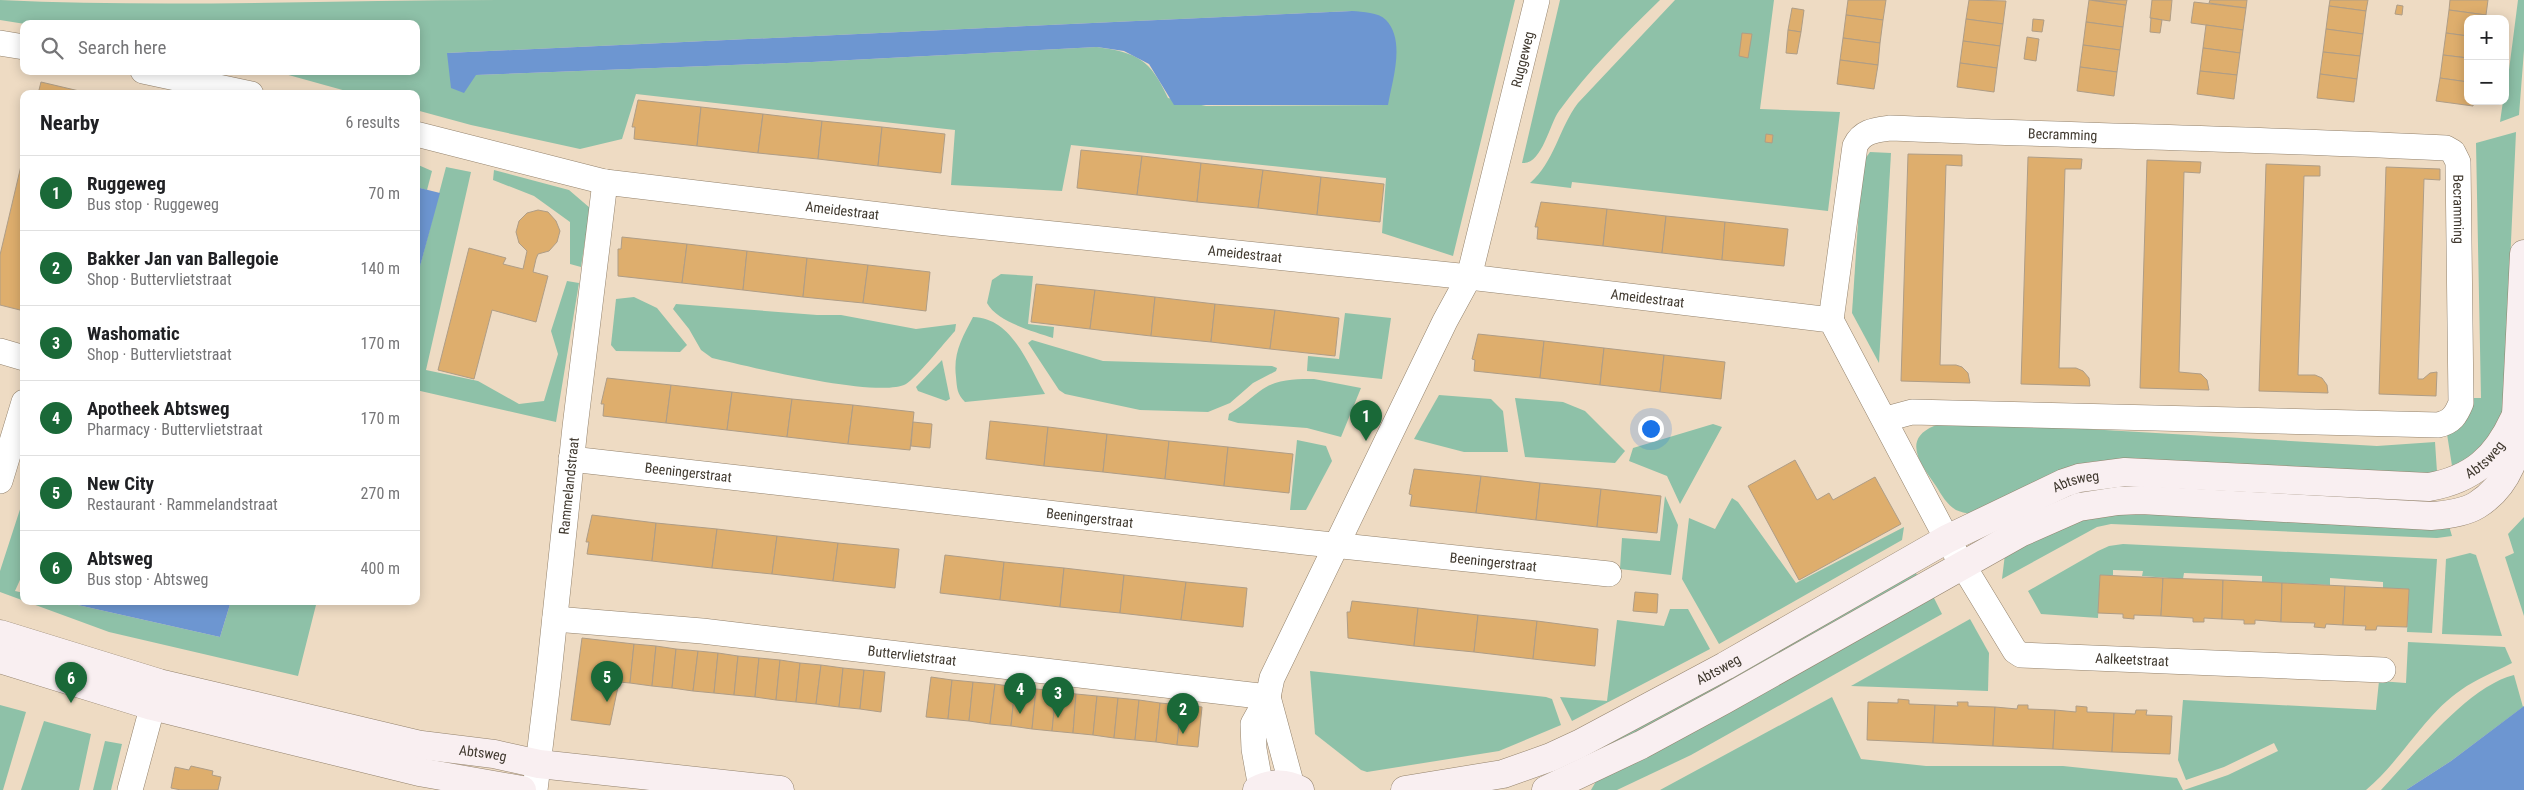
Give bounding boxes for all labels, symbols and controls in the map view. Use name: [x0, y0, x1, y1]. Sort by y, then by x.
map controls: [2464, 15, 2509, 105]
button: +: [2464, 15, 2509, 60]
search box: [20, 20, 420, 75]
street label: Ruggeweg: [1508, 30, 1537, 89]
icon: search: [38, 34, 66, 62]
text: Search here: [78, 36, 166, 59]
button: −: [2464, 60, 2509, 105]
text: Nearby: [40, 111, 99, 135]
text: 6 results: [345, 113, 400, 132]
street label: Becramming: [2028, 125, 2098, 143]
text: Ruggeweg: [87, 172, 166, 195]
street label: Becramming: [2450, 174, 2467, 244]
text: 1: [52, 184, 60, 203]
text: 70 m: [368, 184, 400, 203]
text: Bus stop · Ruggeweg: [87, 195, 219, 214]
street label: Ameidestraat: [805, 198, 880, 223]
street label: Ameidestraat: [1207, 242, 1283, 266]
text: Bakker Jan van Ballegoie: [87, 247, 279, 270]
text: 2: [52, 259, 60, 278]
text: 140 m: [361, 259, 400, 278]
text: Shop · Buttervlietstraat: [87, 270, 232, 289]
street label: Ameidestraat: [1610, 286, 1685, 311]
text: Washomatic: [87, 322, 180, 345]
text: 3: [52, 334, 60, 353]
text: 170 m: [361, 334, 400, 353]
text: Shop · Buttervlietstraat: [87, 345, 232, 364]
text: Apotheek Abtsweg: [87, 397, 230, 420]
pin: 1: [1350, 400, 1382, 441]
text: 4: [52, 409, 60, 428]
text: 170 m: [361, 409, 400, 428]
your location: [1638, 416, 1664, 442]
text: Pharmacy · Buttervlietstraat: [87, 420, 263, 439]
street label: Rammelandstraat: [556, 436, 582, 535]
street label: Abtsweg: [2462, 438, 2508, 482]
street label: Beeningerstraat: [644, 459, 733, 485]
street label: Abtsweg: [2050, 467, 2100, 495]
text: New City: [87, 472, 154, 495]
text: 5: [52, 484, 60, 503]
text: 270 m: [361, 484, 400, 503]
text: Restaurant · Rammelandstraat: [87, 495, 278, 514]
street label: Beeningerstraat: [1045, 505, 1134, 531]
text: Abtsweg: [87, 547, 153, 570]
street label: Beeningerstraat: [1449, 549, 1538, 574]
text: 6: [52, 559, 60, 578]
text: 400 m: [361, 559, 400, 578]
text: Bus stop · Abtsweg: [87, 570, 208, 589]
street label: Buttervlietstraat: [867, 642, 957, 669]
street label: Aalkeetstraat: [2095, 650, 2169, 669]
street label: Abtsweg: [1693, 651, 1743, 688]
pin: 5: [591, 661, 623, 702]
pin: 6: [55, 662, 87, 703]
pin: 4: [1004, 673, 1036, 714]
pin: 3: [1042, 677, 1074, 718]
pin: 2: [1167, 693, 1199, 734]
street label: Abtsweg: [458, 742, 508, 765]

